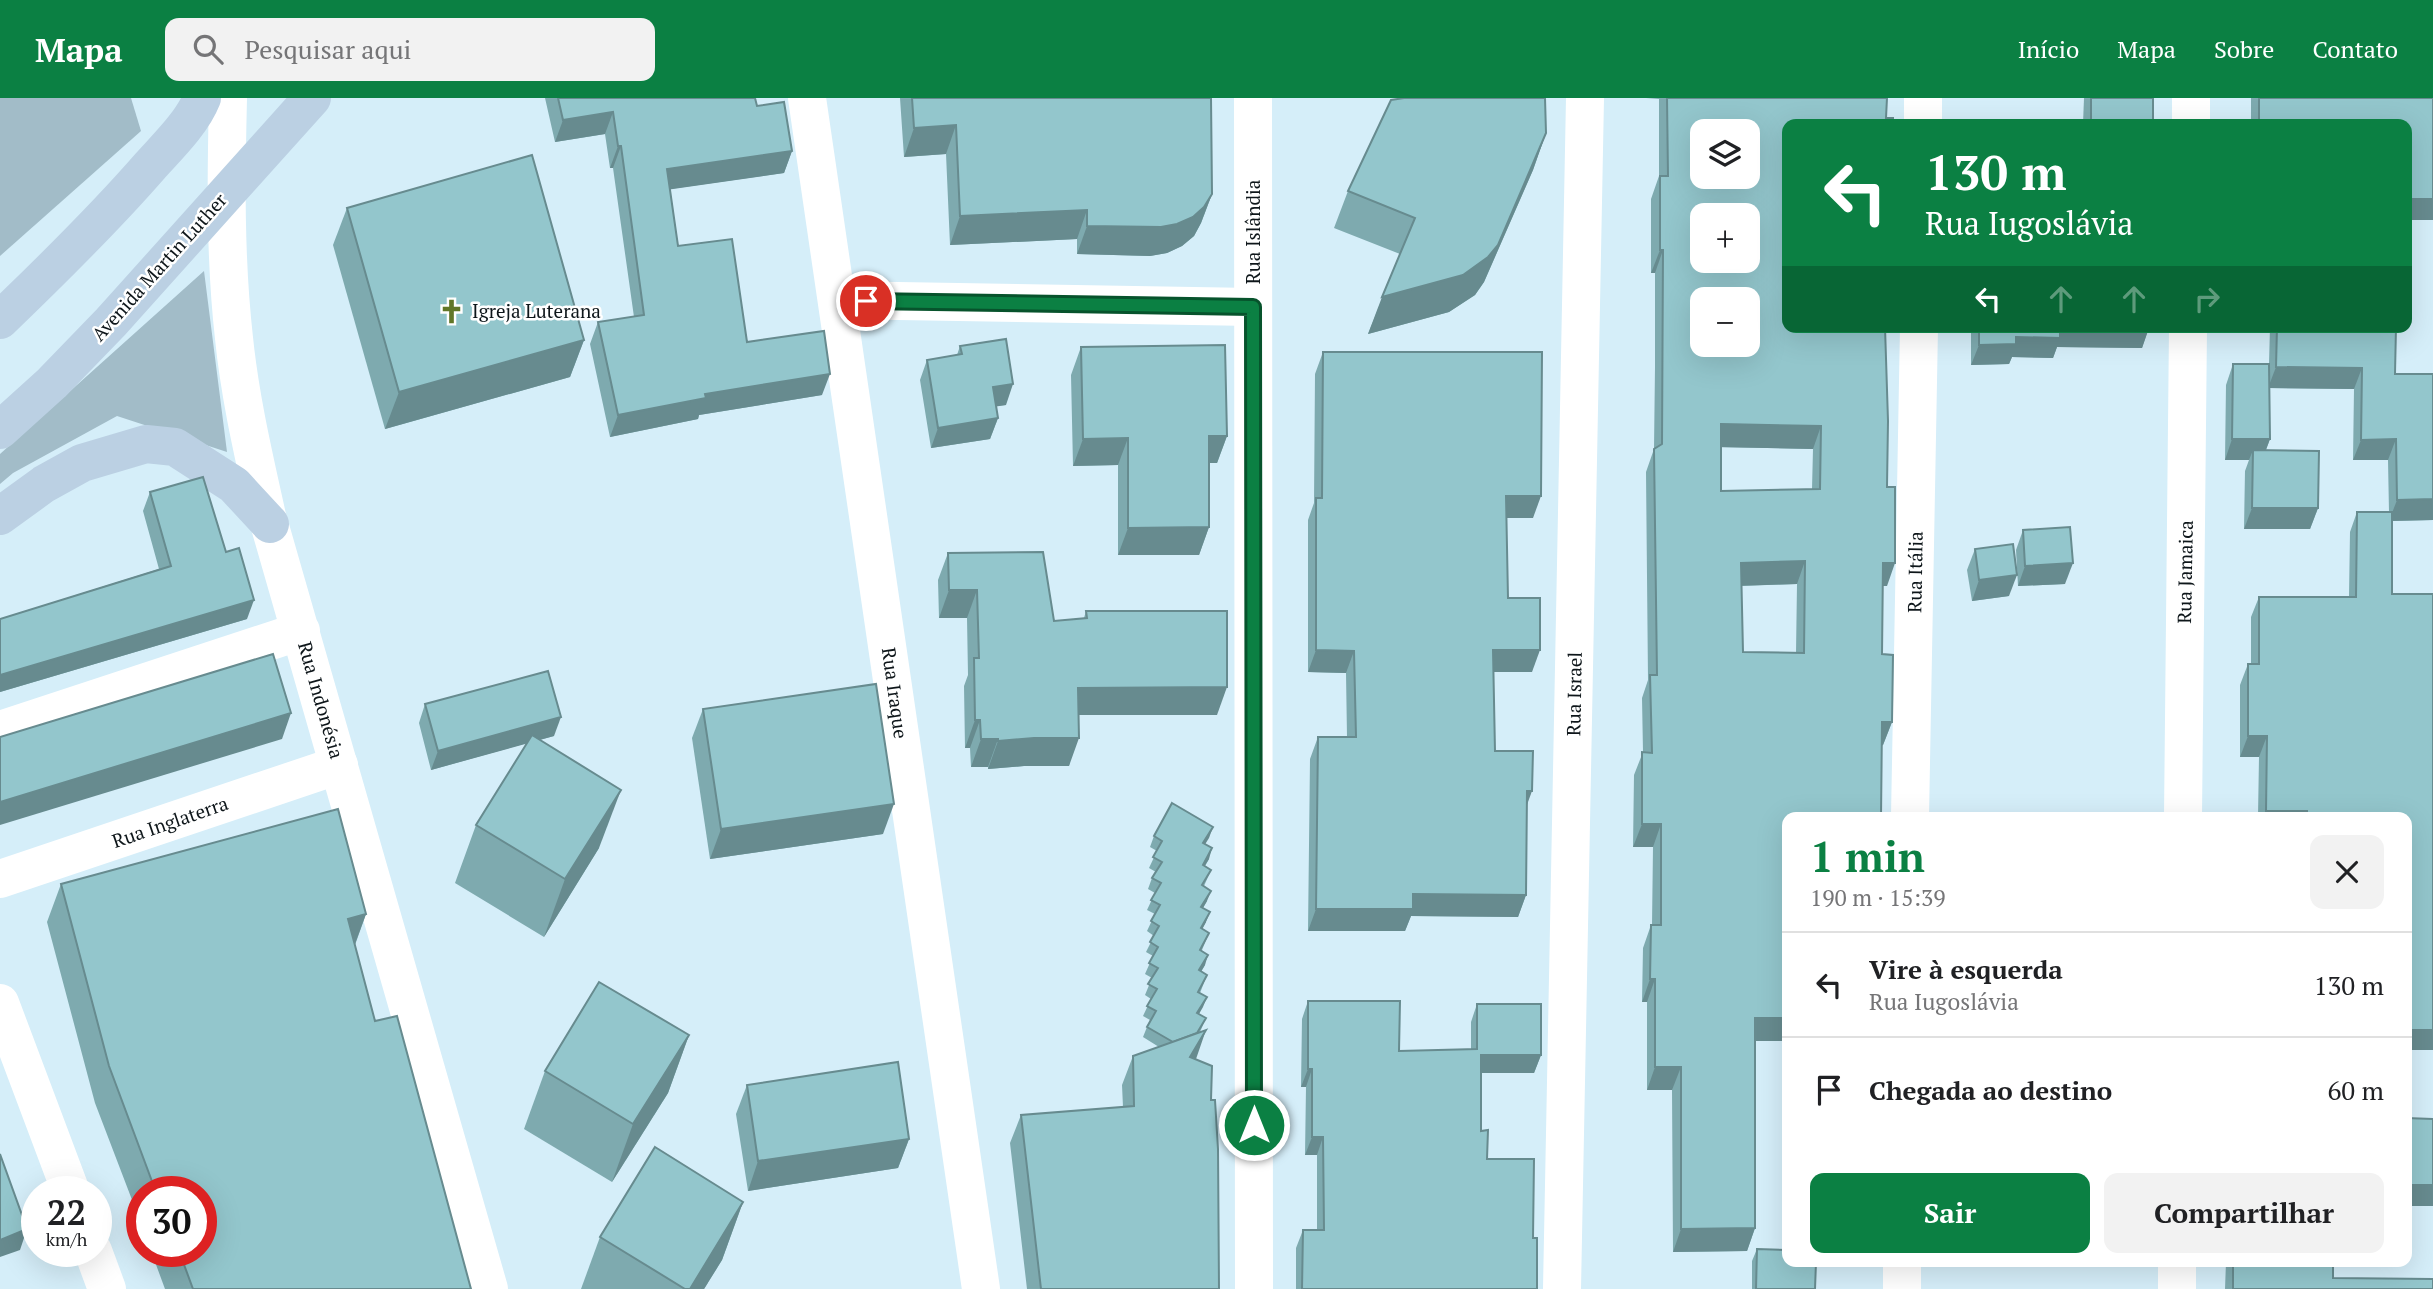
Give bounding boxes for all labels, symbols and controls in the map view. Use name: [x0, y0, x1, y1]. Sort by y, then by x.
search box: [165, 18, 655, 81]
text: Mapa: [35, 28, 123, 71]
icon: search: [189, 30, 227, 68]
text: Pesquisar aqui: [245, 32, 411, 66]
text: Início: [2018, 33, 2079, 65]
text: Mapa: [2117, 33, 2176, 65]
text: Sobre: [2214, 33, 2274, 65]
text: Contato: [2312, 33, 2398, 65]
map controls: [1690, 119, 1760, 357]
button: layers: [1690, 119, 1760, 189]
text: 130 m: [1925, 139, 2067, 204]
icon: left: [1810, 147, 1901, 238]
street label: Rua Islândia: [1240, 179, 1265, 284]
street label: Avenida Martin Luther: [86, 187, 232, 346]
text: Rua Iugoslávia: [1925, 202, 2134, 244]
button: +: [1690, 203, 1760, 273]
pin: [836, 271, 896, 331]
icon: left: [1969, 280, 2007, 318]
icon: ahead: [2042, 280, 2080, 318]
icon: ahead: [2115, 280, 2153, 318]
icon: right: [2188, 280, 2226, 318]
icon: arrive: [847, 282, 885, 320]
button: −: [1690, 287, 1760, 357]
church icon: Igreja Luterana: [438, 297, 466, 325]
place label: Igreja Luterana: [472, 298, 601, 323]
street label: Rua Jamaica: [2171, 520, 2198, 624]
street label: Rua Itália: [1901, 531, 1928, 613]
street label: Rua Indonésia: [293, 638, 350, 762]
street label: Rua Iraque: [877, 646, 914, 740]
street label: Rua Israel: [1560, 652, 1587, 736]
street label: Rua Inglaterra: [108, 790, 232, 853]
text: 1 min: [1810, 828, 1925, 884]
button: close: [2310, 835, 2384, 909]
text: 190 m · 15:39: [1810, 882, 1945, 913]
text: Vire à esquerda: [1869, 952, 2063, 986]
icon: left: [1810, 966, 1848, 1004]
text: 130 m: [2314, 968, 2384, 1002]
text: Rua Iugoslávia: [1869, 986, 2019, 1017]
icon: arrive: [1810, 1071, 1848, 1109]
text: Chegada ao destino: [1869, 1073, 2112, 1107]
text: 60 m: [2328, 1073, 2384, 1107]
position arrow: [1217, 1088, 1291, 1162]
button: Sair: [1810, 1173, 2090, 1253]
button: Compartilhar: [2104, 1173, 2384, 1253]
speed limit sign: 30: [126, 1176, 217, 1267]
text: 22: [47, 1189, 86, 1235]
text: km/h: [46, 1227, 87, 1251]

